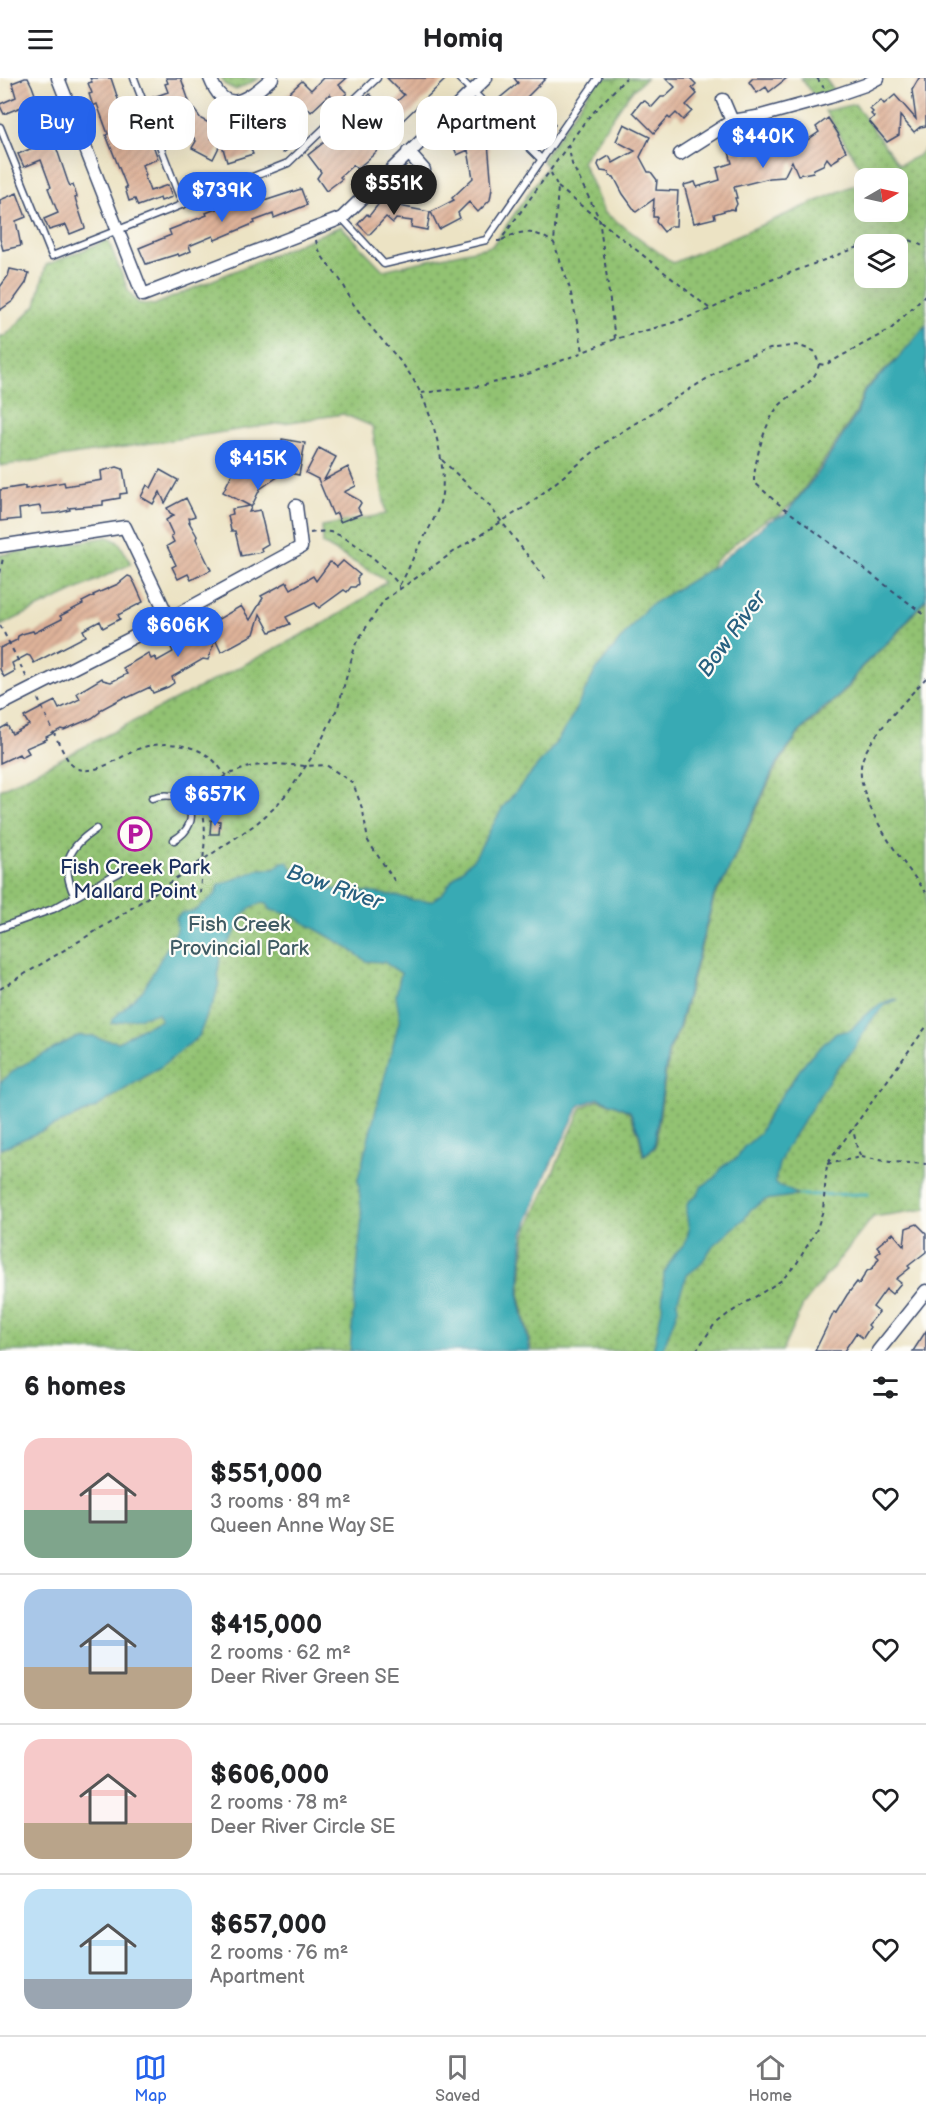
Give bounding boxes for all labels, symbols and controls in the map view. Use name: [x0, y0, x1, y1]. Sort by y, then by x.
icon: menu: [24, 23, 57, 56]
text: Homiq: [423, 23, 503, 55]
icon: heart: [869, 23, 902, 56]
chip: Buy: [18, 96, 96, 150]
chip: Rent: [108, 96, 195, 150]
chip: Filters: [207, 96, 308, 150]
chip: New: [320, 96, 404, 150]
chip: Apartment: [416, 96, 557, 150]
pin: $440K: [721, 118, 805, 169]
text: $440K: [732, 125, 794, 149]
pin: $551K: [352, 165, 436, 216]
north arrow: [854, 168, 908, 222]
map controls: [854, 168, 908, 288]
pin: $739K: [180, 172, 264, 223]
text: $551K: [365, 172, 423, 196]
text: $739K: [191, 179, 253, 203]
button: layers: [854, 234, 908, 288]
pin: $415K: [216, 440, 300, 491]
text: $415K: [229, 447, 287, 471]
water label: Bow River: [692, 584, 774, 682]
pin: $606K: [136, 607, 220, 658]
text: $606K: [146, 614, 210, 638]
pin: $657K: [173, 776, 257, 827]
text: $657K: [184, 783, 246, 807]
parking icon: Fish Creek Park Mallard Point: [117, 816, 153, 852]
place label: Fish Creek Park Mallard Point: [60, 855, 211, 904]
water label: Bow River: [283, 858, 388, 917]
park label: Fish Creek Provincial Park: [169, 912, 309, 961]
icon: filters: [869, 1371, 902, 1404]
text: 6 homes: [24, 1372, 126, 1403]
text: $551,000: [210, 1459, 322, 1490]
icon: home: [72, 1462, 144, 1534]
icon: heart: [869, 1482, 902, 1515]
text: 3 rooms · 89 m²: [210, 1490, 351, 1514]
text: Queen Anne Way SE: [210, 1514, 395, 1538]
text: $415,000: [210, 1610, 322, 1641]
icon: home: [72, 1613, 144, 1685]
icon: heart: [869, 1633, 902, 1666]
text: 2 rooms · 62 m²: [210, 1641, 351, 1665]
text: Deer River Green SE: [210, 1665, 400, 1689]
text: $606,000: [210, 1760, 329, 1791]
icon: home: [72, 1763, 144, 1835]
icon: heart: [869, 1783, 902, 1816]
text: 2 rooms · 78 m²: [210, 1791, 348, 1815]
text: Deer River Circle SE: [210, 1815, 396, 1839]
text: $657,000: [210, 1910, 327, 1941]
icon: home: [72, 1913, 144, 1985]
icon: heart: [869, 1933, 902, 1966]
text: 2 rooms · 76 m²: [210, 1941, 348, 1965]
text: Apartment: [210, 1965, 305, 1989]
tab: Map: [134, 2051, 167, 2106]
tab: Saved: [435, 2051, 480, 2106]
tab: Home: [748, 2051, 792, 2106]

